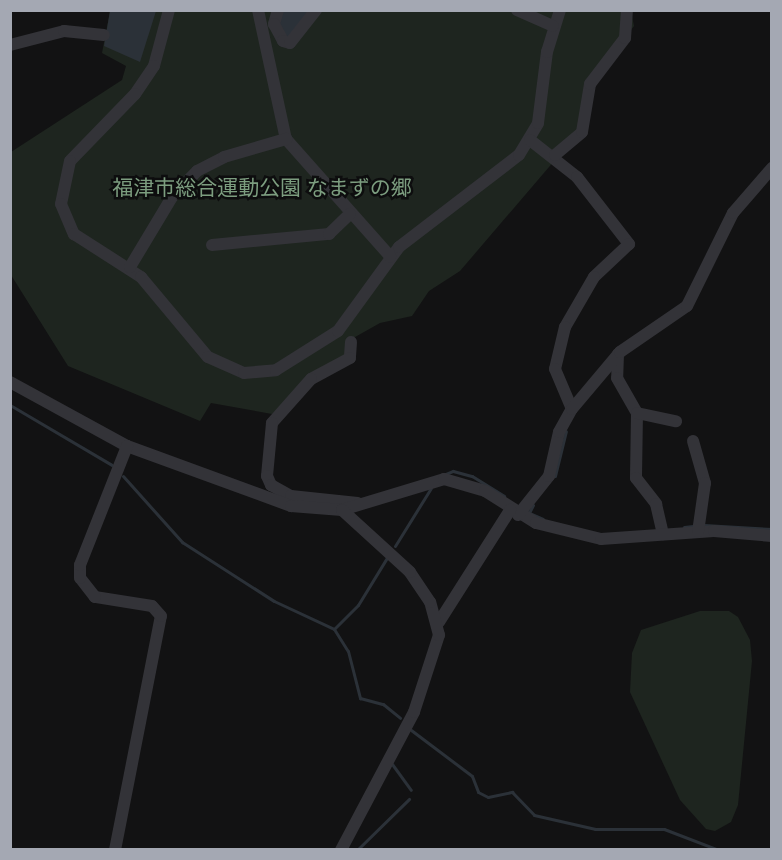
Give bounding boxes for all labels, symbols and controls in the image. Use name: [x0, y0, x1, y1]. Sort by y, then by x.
park label: 福津市総合運動公園 なまずの郷: [112, 174, 412, 200]

